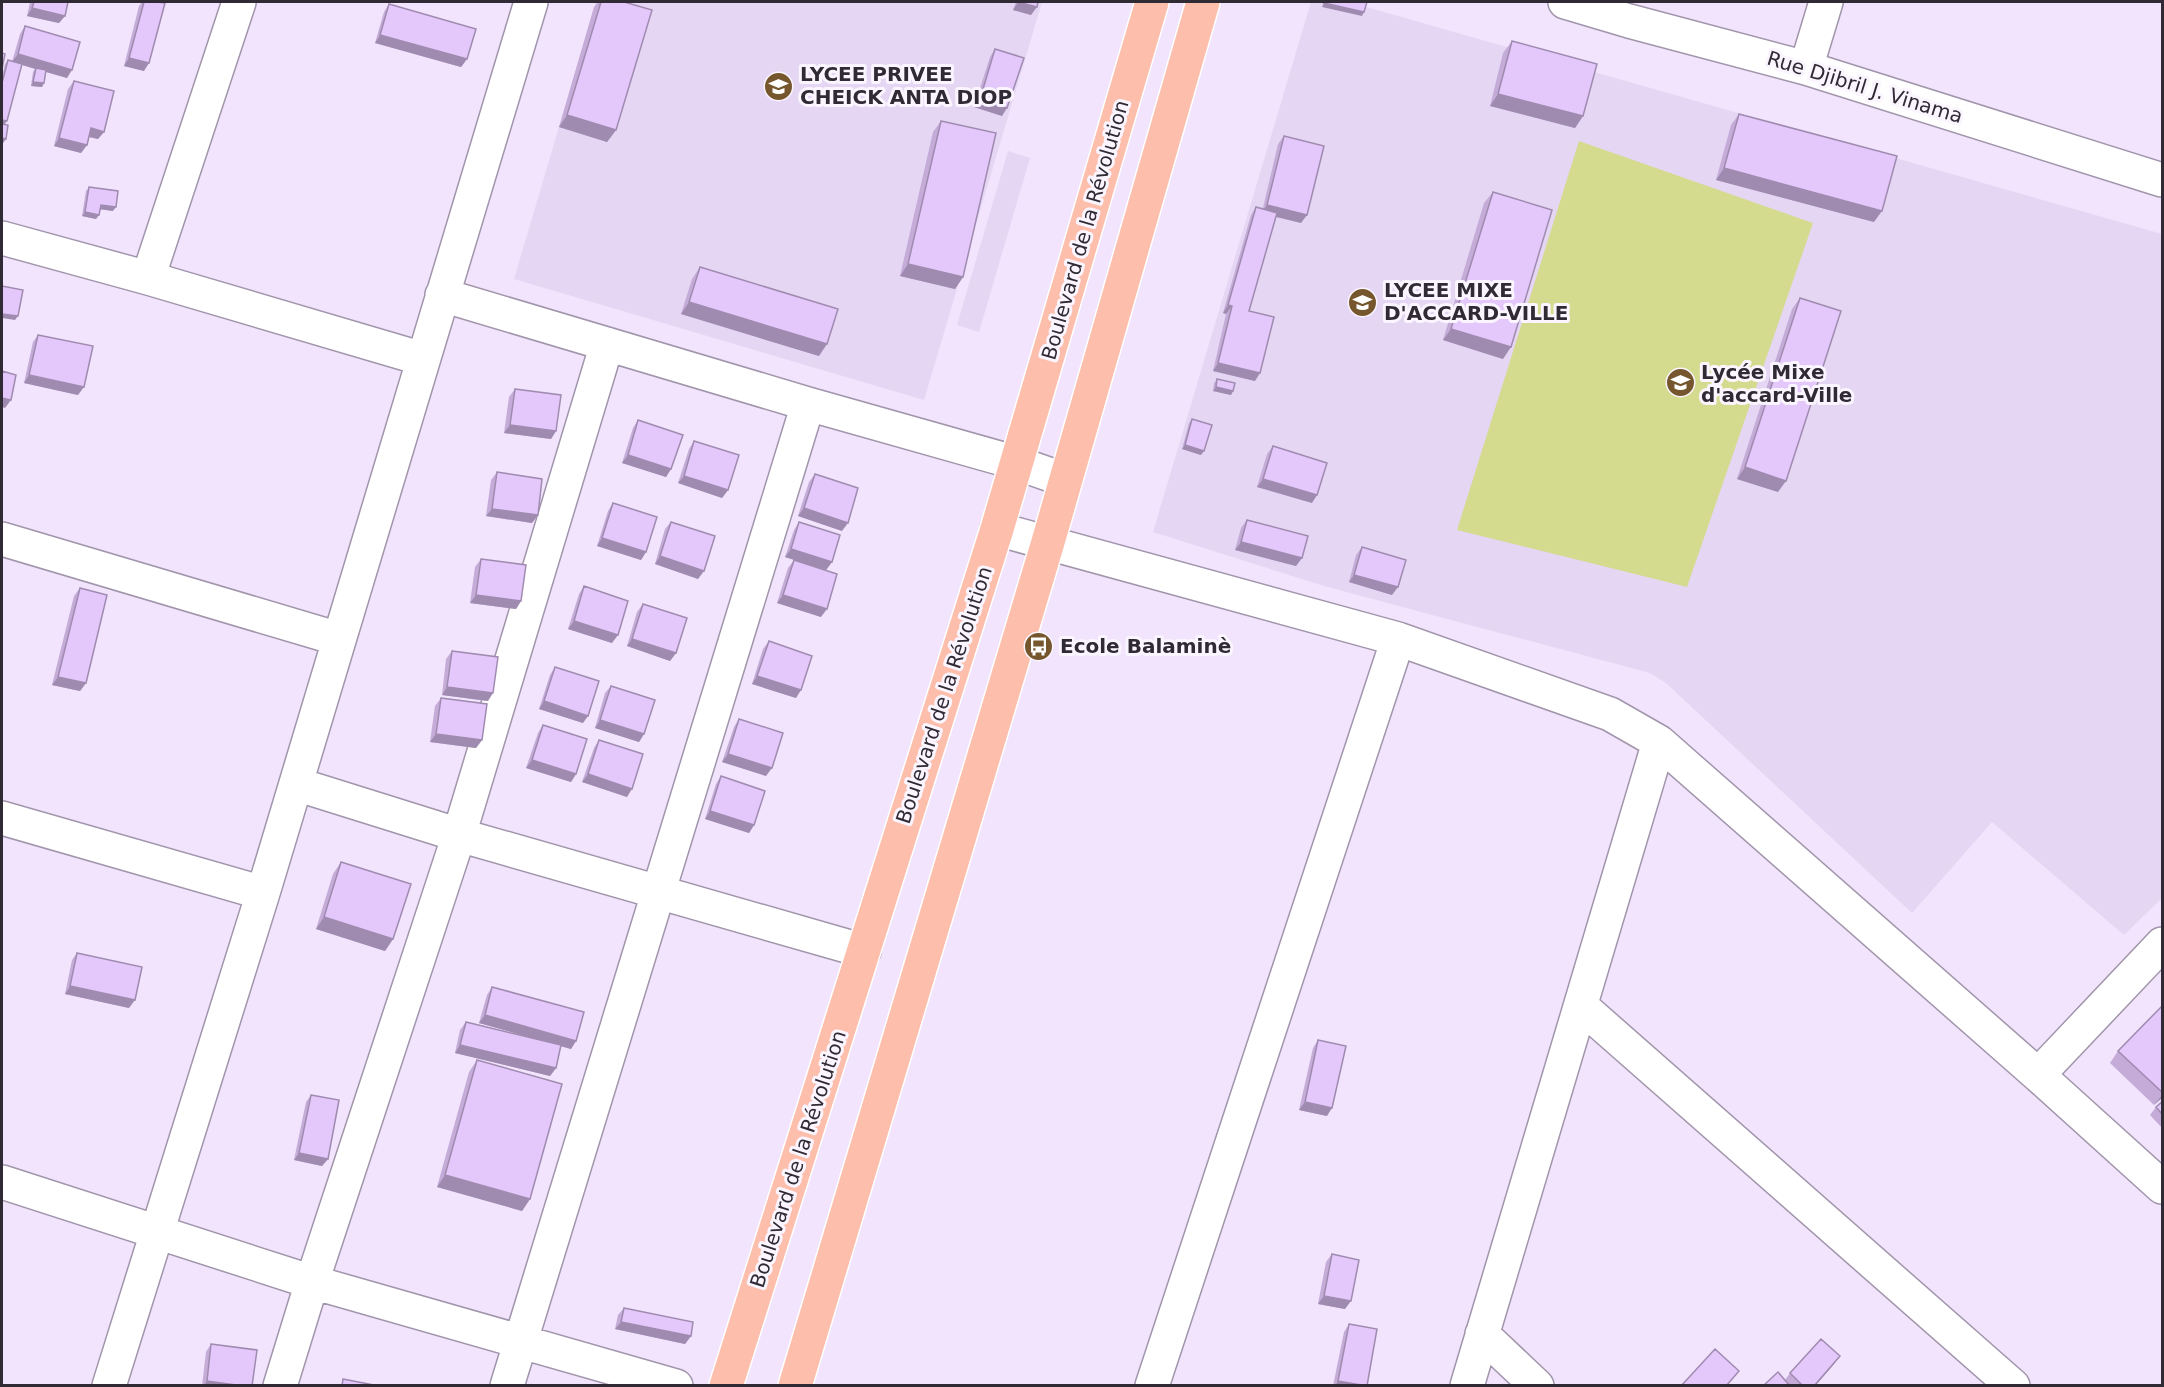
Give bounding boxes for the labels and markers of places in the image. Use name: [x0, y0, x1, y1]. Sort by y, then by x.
place label: LYCEE PRIVEE CHEICK ANTA DIOP: [800, 62, 1012, 109]
school or university icon: LYCEE PRIVEE CHEICK ANTA DIOP: [763, 70, 795, 102]
place label: LYCEE MIXE D'ACCARD-VILLE: [1384, 278, 1568, 325]
school or university icon: LYCEE MIXE D'ACCARD-VILLE: [1347, 286, 1379, 318]
place label: Lycée Mixe d'accard-Ville: [1701, 360, 1852, 407]
school or university icon: Lycée Mixe d'accard-Ville: [1664, 367, 1696, 399]
bus stop icon: Ecole Balaminè: [1023, 630, 1055, 662]
place label: Ecole Balaminè: [1060, 634, 1231, 658]

